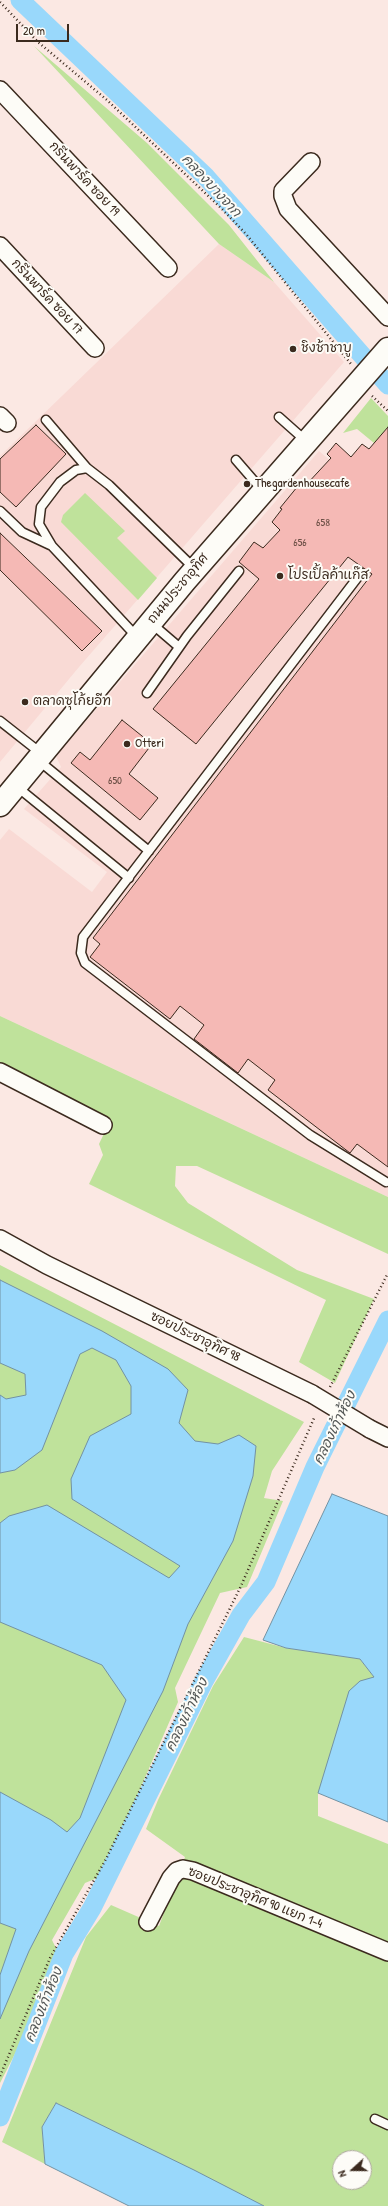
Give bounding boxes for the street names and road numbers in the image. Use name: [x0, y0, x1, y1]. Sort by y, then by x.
street label: กรีนพาร์ค ซอย 19: [45, 138, 123, 220]
street label: กรีนพาร์ค ซอย 17: [8, 256, 86, 338]
street label: ถนนประชาอุทิศ: [144, 551, 212, 627]
street label: ซอยประชาอุทิศ 98: [148, 1309, 242, 1365]
street label: ซอยประชาอุทิศ 90 แยก 1-4: [185, 1864, 325, 1932]

